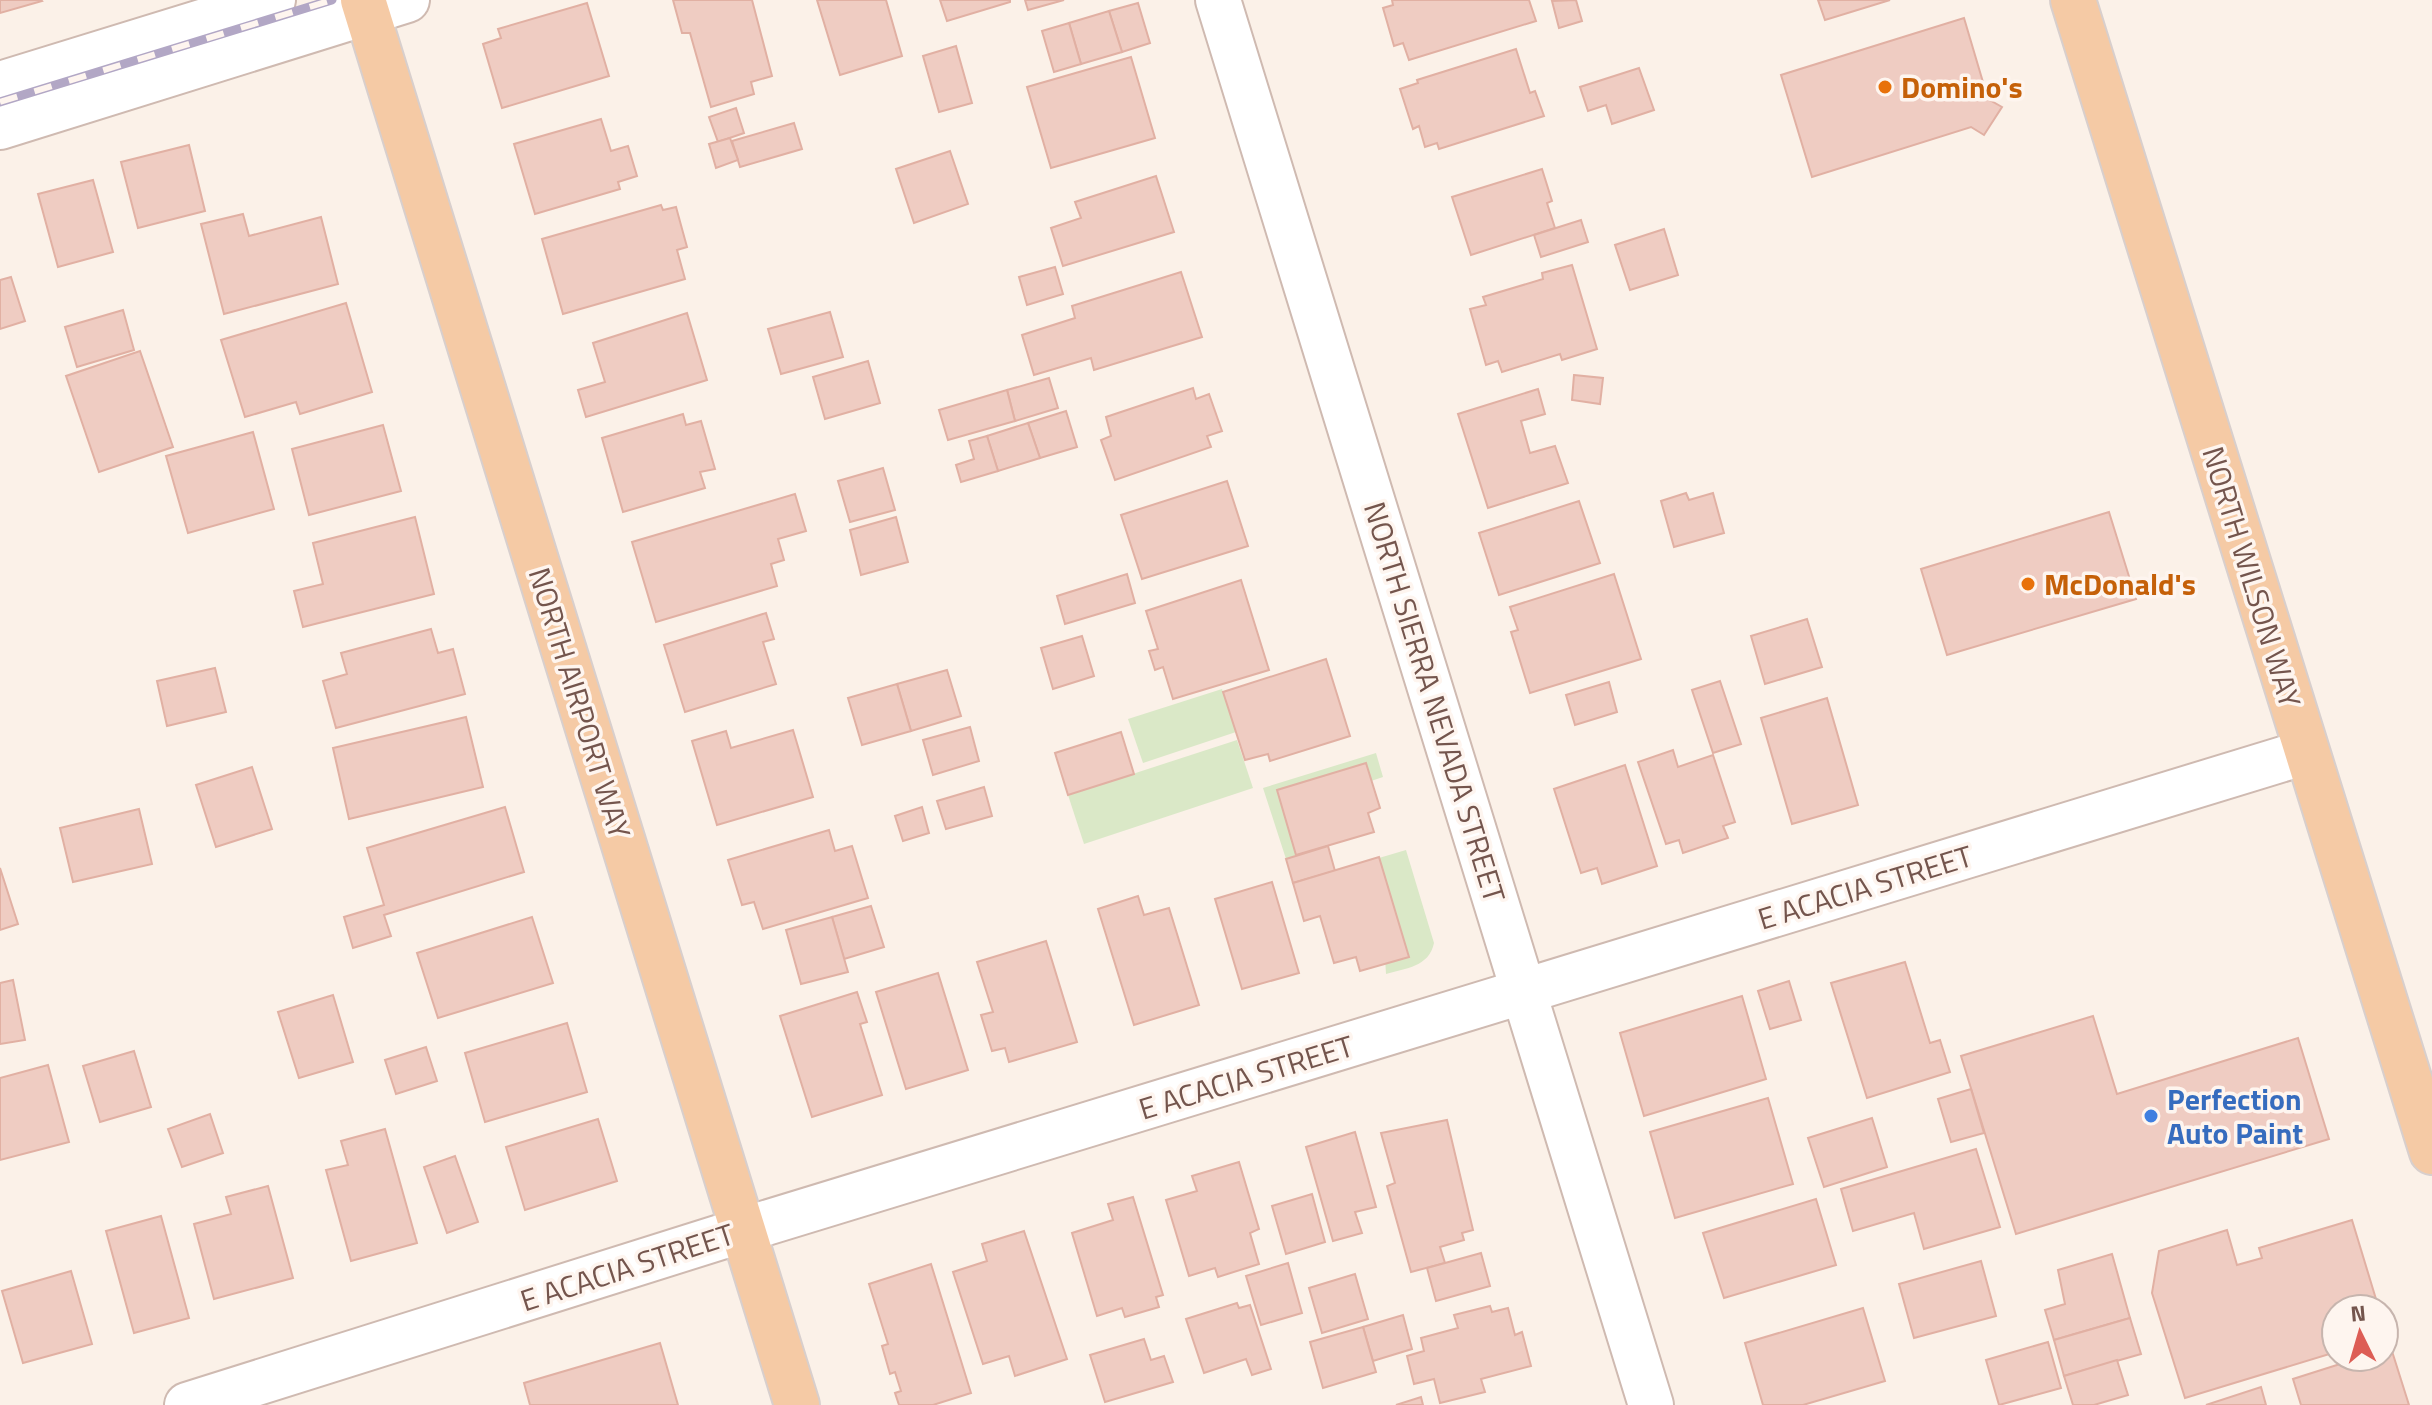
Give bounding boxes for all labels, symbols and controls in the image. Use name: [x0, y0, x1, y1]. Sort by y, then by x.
place label: Domino's: [1901, 64, 2023, 110]
marker: Domino's: [1876, 78, 1894, 96]
street label: NORTH WILSON WAY: [2190, 441, 2314, 713]
street label: NORTH SIERRA NEVADA STREET: [1352, 496, 1518, 908]
place label: McDonald's: [2044, 561, 2196, 607]
street label: NORTH AIRPORT WAY: [517, 562, 643, 844]
marker: McDonald's: [2019, 575, 2037, 593]
street label: E ACACIA STREET: [1752, 832, 1978, 941]
street label: E ACACIA STREET: [1133, 1022, 1359, 1131]
place label: Perfection Auto Paint: [2167, 1076, 2303, 1156]
marker: Perfection Auto Paint: [2142, 1107, 2160, 1125]
street label: E ACACIA STREET: [514, 1211, 740, 1323]
north arrow: [2320, 1293, 2400, 1373]
text: N: [2349, 1295, 2367, 1331]

